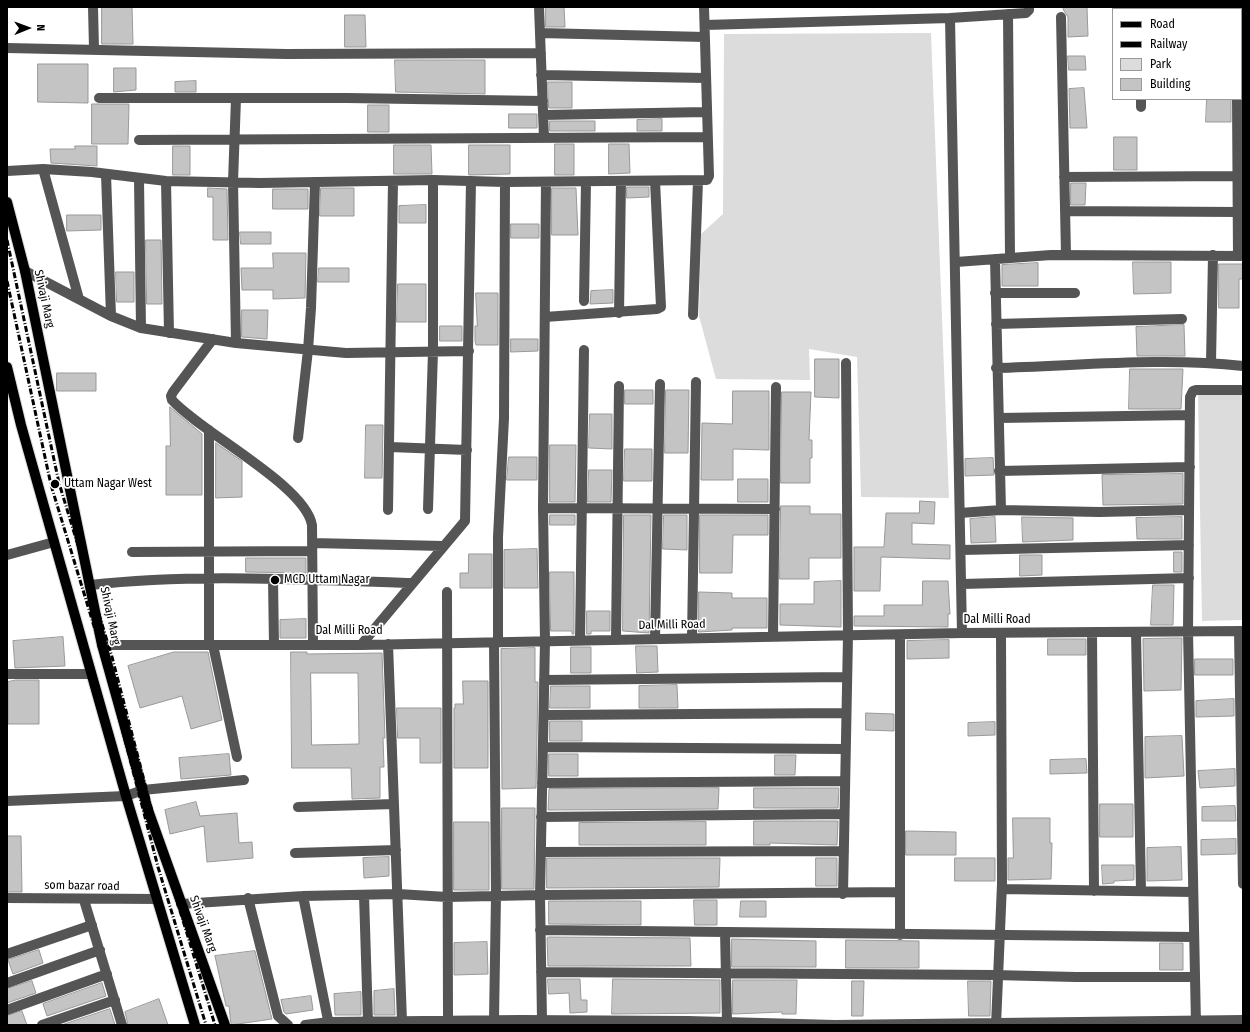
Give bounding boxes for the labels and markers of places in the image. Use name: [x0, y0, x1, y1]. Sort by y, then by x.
place label: Uttam Nagar West: [64, 477, 152, 491]
marker: Uttam Nagar West: [49, 478, 61, 490]
place label: MCD Uttam Nagar: [284, 573, 370, 587]
marker: MCD Uttam Nagar: [269, 574, 281, 586]

